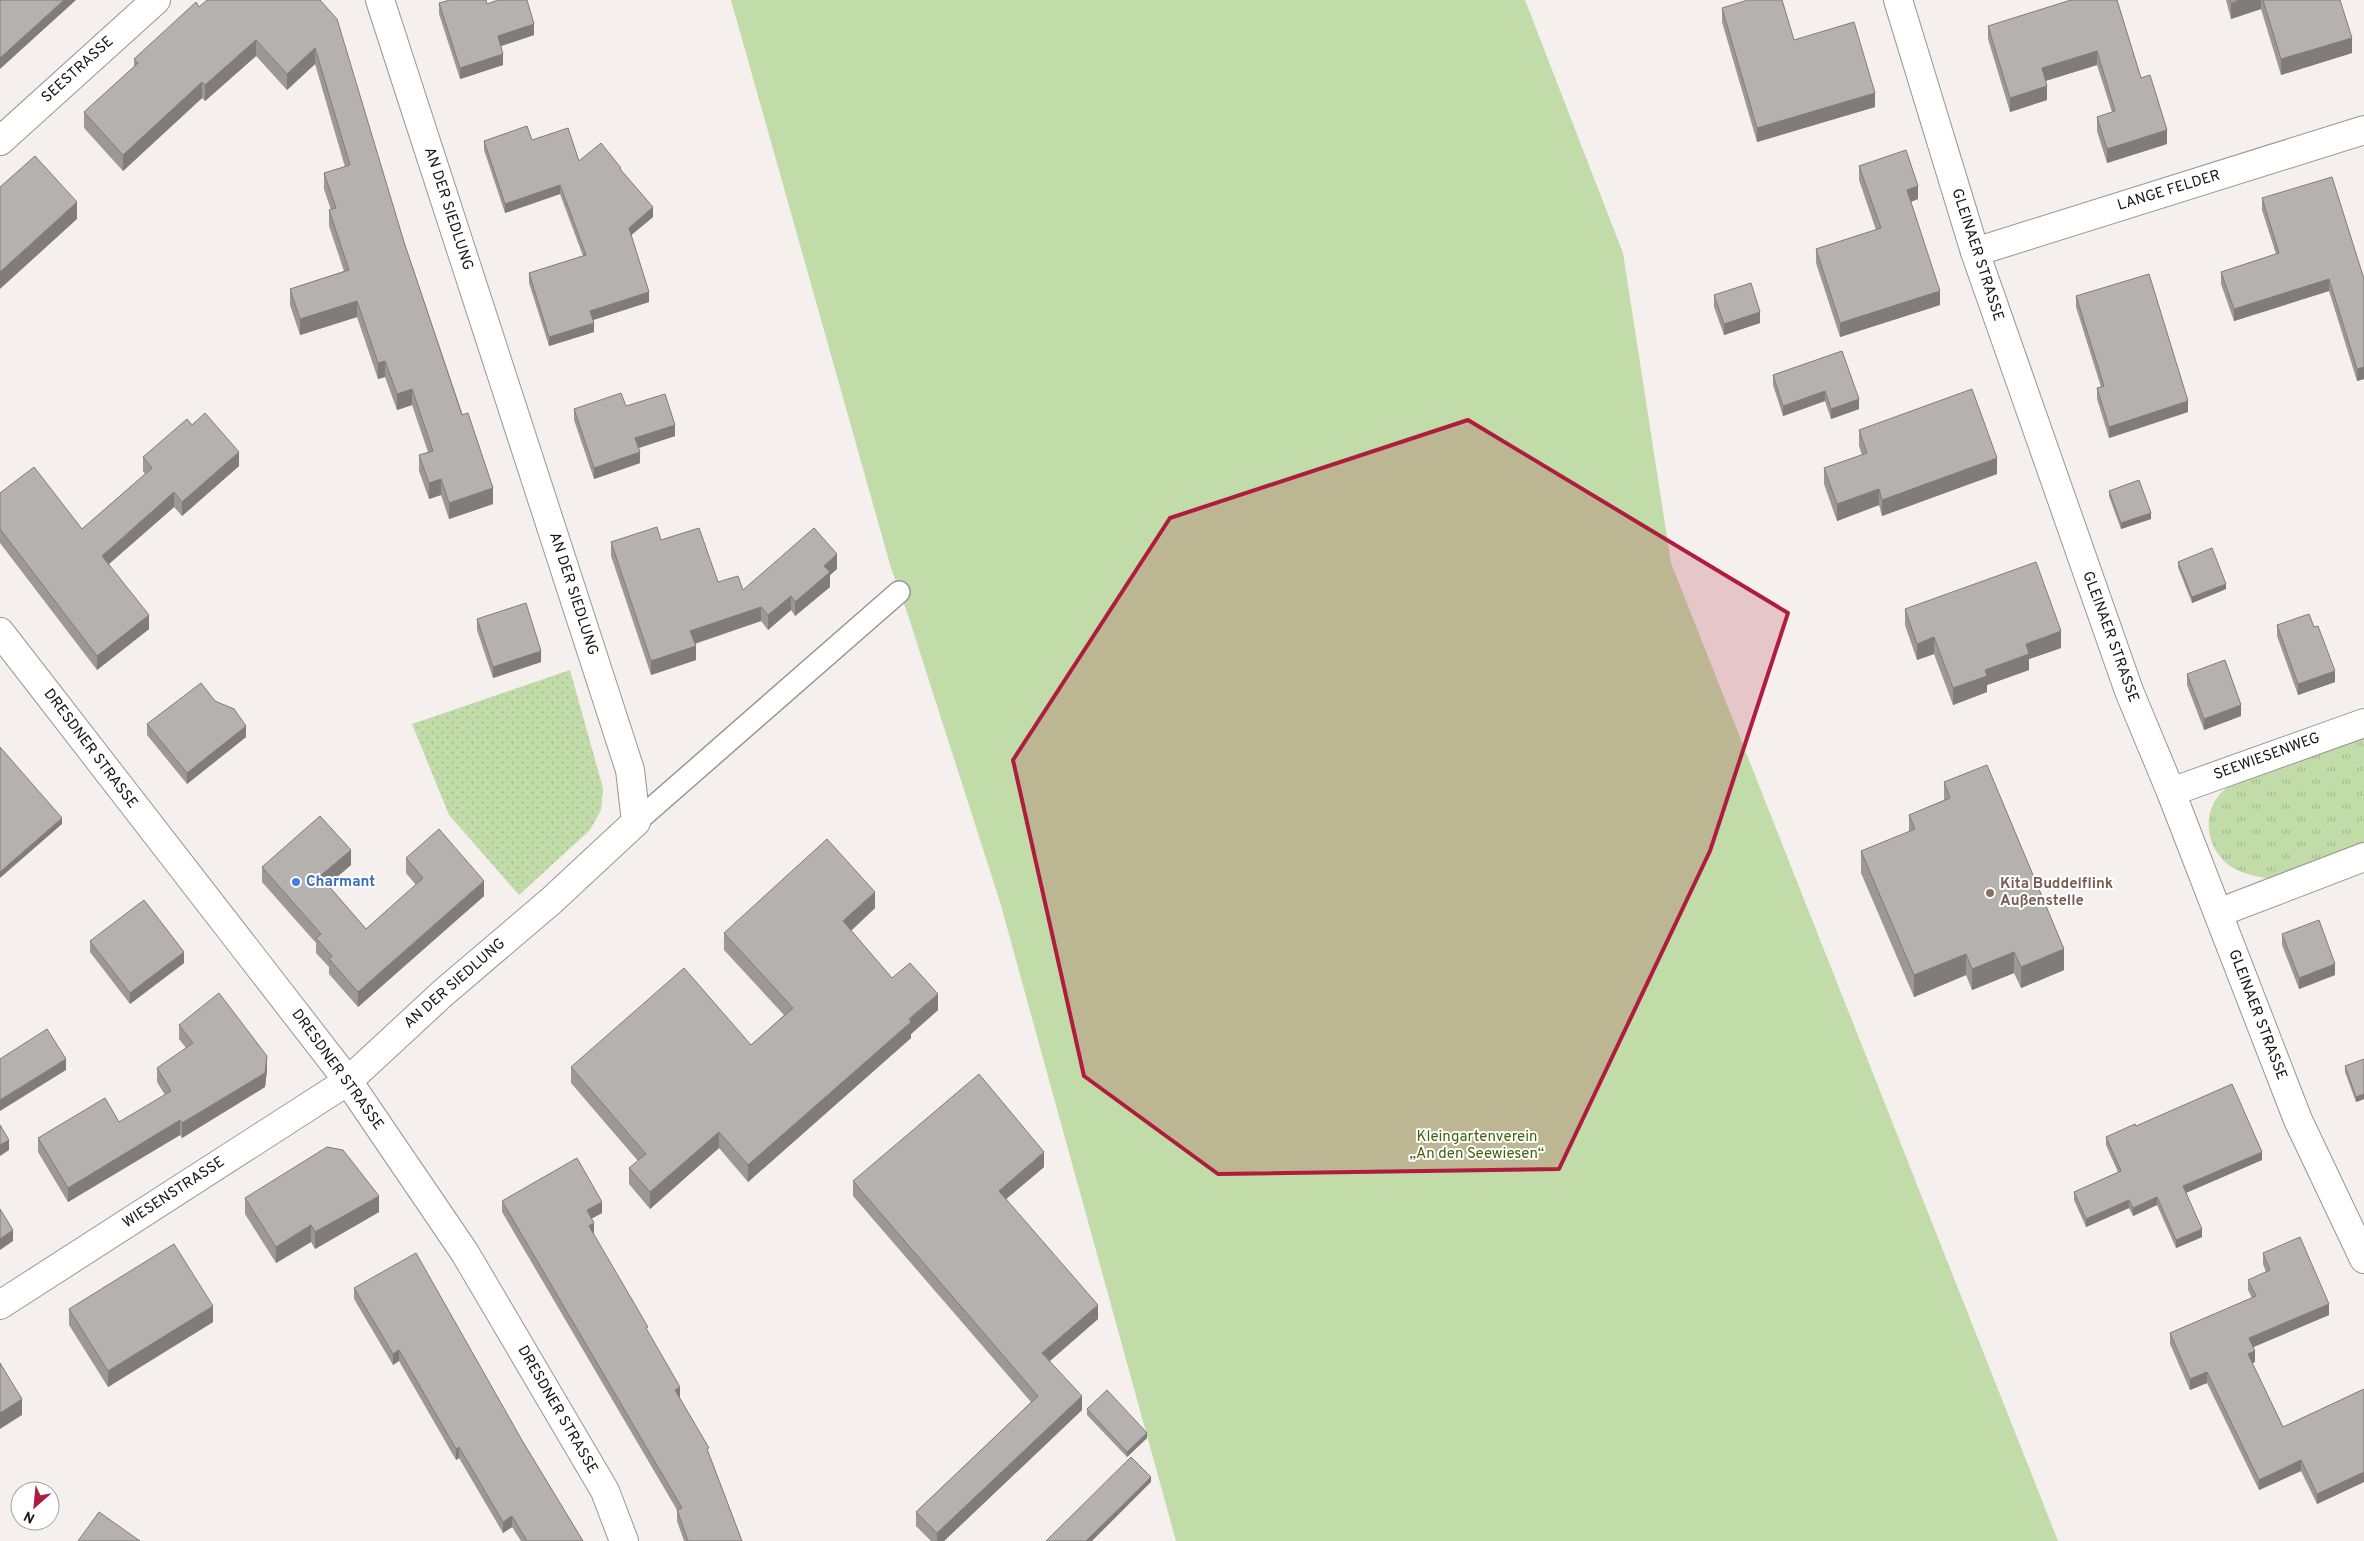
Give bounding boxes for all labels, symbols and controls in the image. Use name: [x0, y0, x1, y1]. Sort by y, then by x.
street label: SEESTRASSE: [38, 33, 118, 107]
street label: AN DER SIEDLUNG: [419, 145, 477, 273]
street label: LANGE FELDER: [2115, 166, 2223, 216]
street label: GLEINAER STRASSE: [1947, 186, 2007, 324]
street label: AN DER SIEDLUNG: [544, 530, 602, 658]
street label: GLEINAER STRASSE: [2077, 569, 2143, 705]
street label: DRESDNER STRASSE: [39, 685, 141, 813]
street label: SEEWIESENWEG: [2211, 729, 2323, 785]
place label: Charmant: [306, 873, 375, 892]
place label: Kita Buddelflink Außenstelle: [2000, 875, 2113, 911]
marker: Charmant: [290, 876, 302, 888]
marker: Kita Buddelflink Außenstelle: [1984, 887, 1996, 899]
street label: AN DER SIEDLUNG: [400, 935, 510, 1033]
street label: GLEINAER STRASSE: [2223, 947, 2291, 1083]
street label: DRESDNER STRASSE: [287, 1006, 387, 1134]
park label: Kleingartenverein „An den Seewiesen“: [1410, 1128, 1544, 1164]
street label: WIESENSTRASSE: [119, 1153, 229, 1233]
street label: DRESDNER STRASSE: [513, 1343, 601, 1477]
north arrow: [10, 1481, 60, 1531]
text: N: [21, 1506, 38, 1526]

